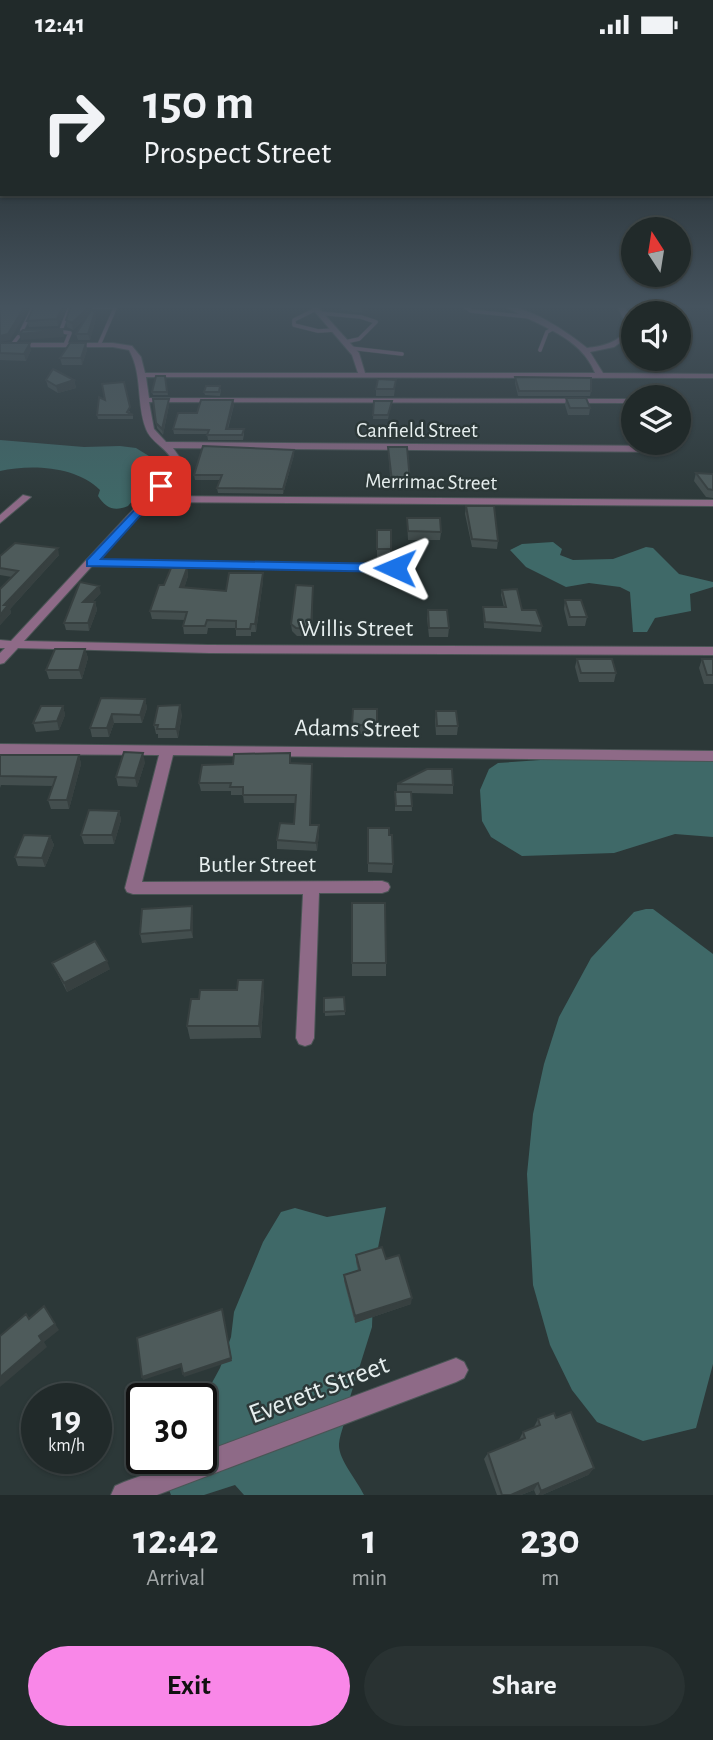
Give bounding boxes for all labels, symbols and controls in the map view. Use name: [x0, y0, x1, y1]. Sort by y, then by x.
text: 12:41: [35, 11, 85, 37]
icon: right: [28, 77, 119, 168]
text: 150 m: [143, 79, 254, 128]
text: Prospect Street: [143, 137, 331, 169]
north arrow: [621, 217, 691, 287]
map controls: [621, 217, 691, 455]
button: sound: [621, 301, 691, 371]
button: layers: [621, 385, 691, 455]
street label: Canfield Street: [356, 420, 478, 441]
pin: [131, 456, 191, 516]
icon: arrive: [142, 467, 180, 505]
street label: Merrimac Street: [365, 470, 497, 494]
position arrow: [358, 531, 432, 605]
street label: Willis Street: [299, 617, 413, 641]
street label: Adams Street: [294, 716, 420, 742]
street label: Butler Street: [198, 853, 316, 877]
street label: Everett Street: [245, 1351, 393, 1429]
speed limit sign: 30: [126, 1383, 217, 1474]
text: 19: [52, 1402, 81, 1437]
text: km/h: [48, 1437, 85, 1455]
text: 12:42: [133, 1519, 218, 1561]
text: 1: [362, 1519, 377, 1561]
text: 230: [520, 1519, 580, 1561]
text: Arrival: [146, 1567, 205, 1590]
text: min: [351, 1567, 387, 1590]
text: m: [541, 1567, 559, 1590]
button: Exit: [28, 1646, 350, 1726]
button: Share: [364, 1646, 685, 1726]

